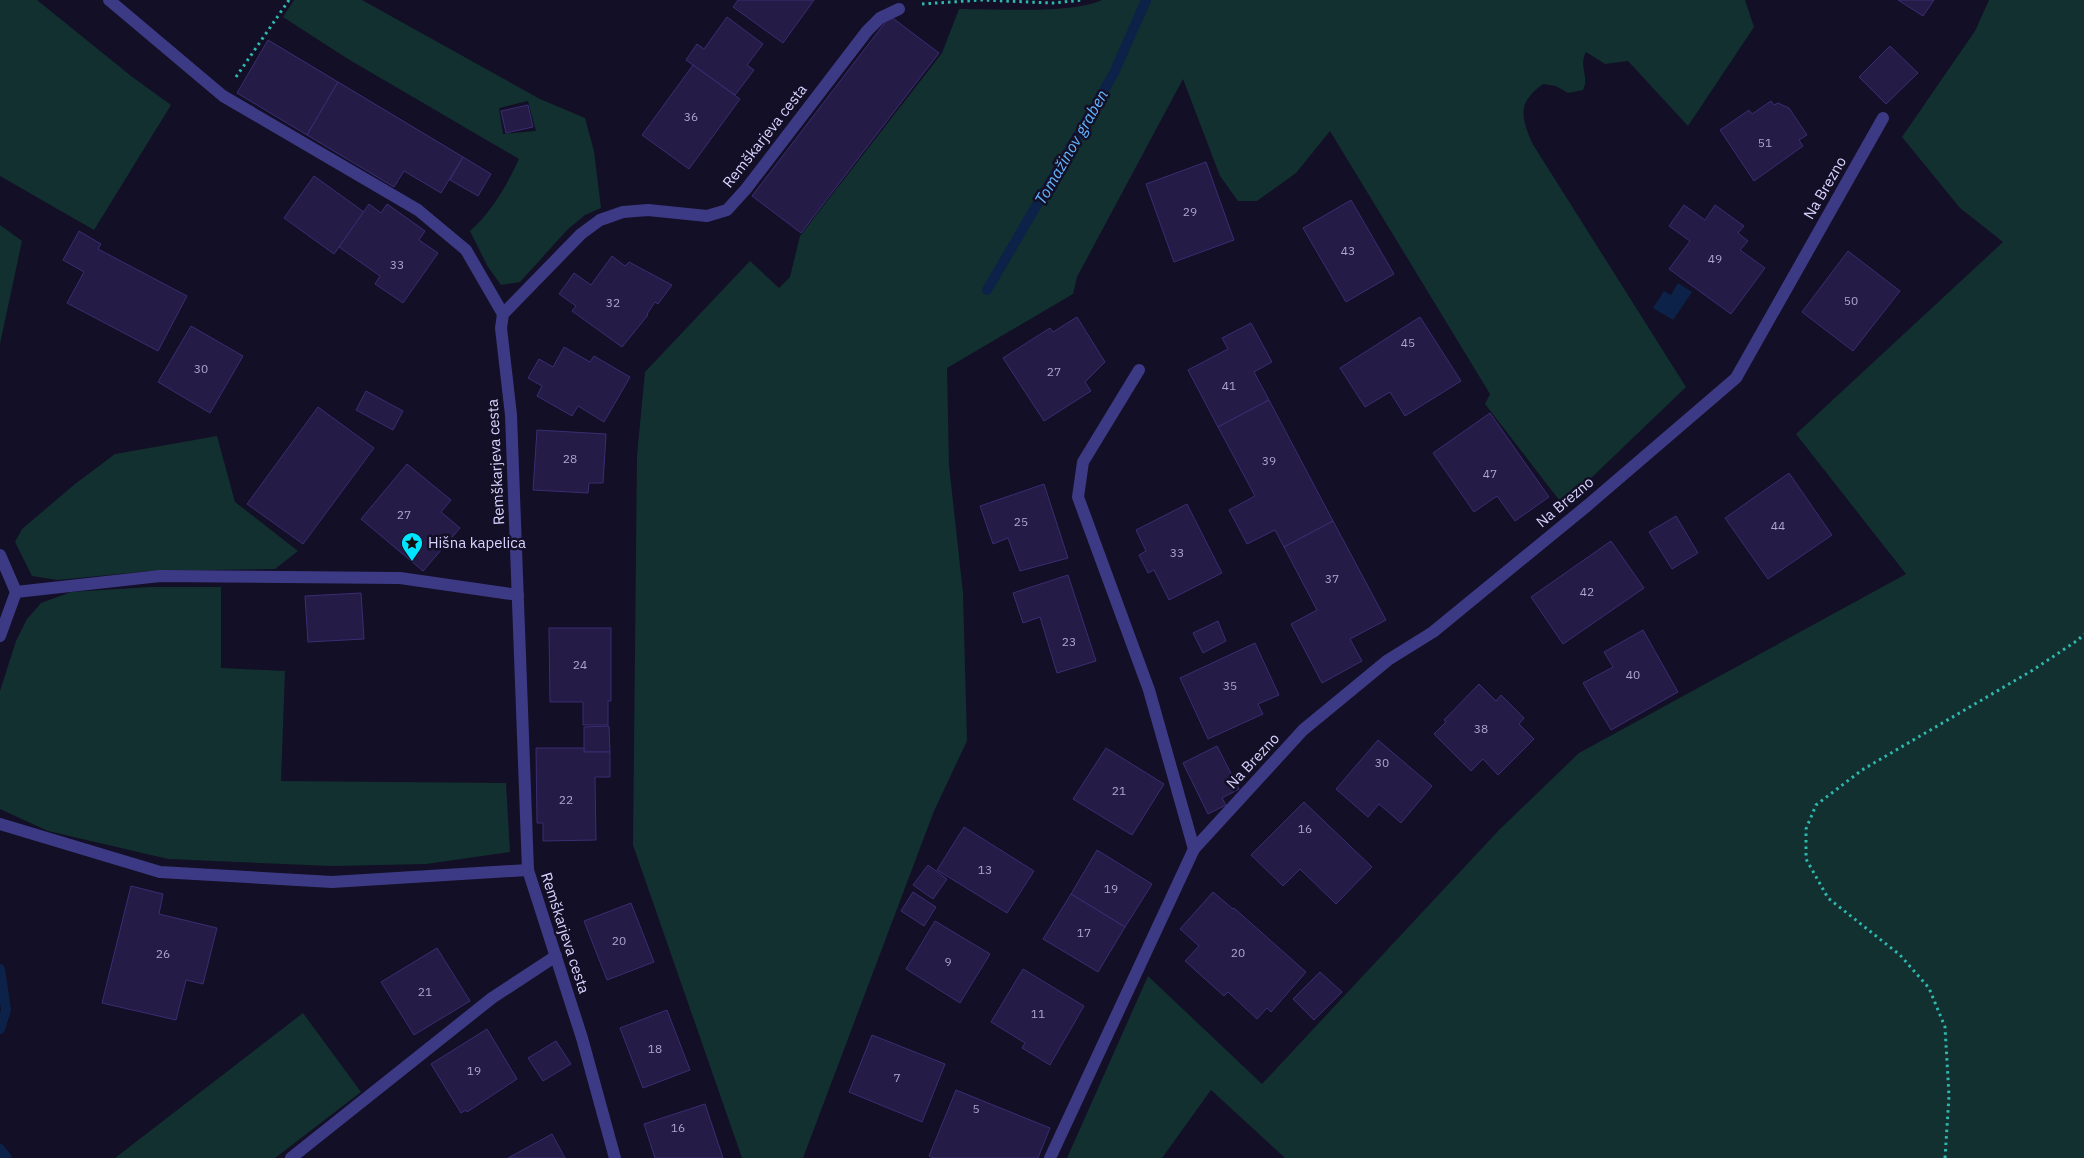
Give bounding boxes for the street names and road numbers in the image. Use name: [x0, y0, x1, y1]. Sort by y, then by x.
street label: Remškarjeva cesta: [718, 80, 811, 191]
street label: Na Brezno: [1799, 153, 1850, 223]
street label: Remškarjeva cesta: [483, 399, 508, 526]
street label: Na Brezno: [1532, 472, 1597, 531]
street label: Na Brezno: [1222, 729, 1283, 793]
street label: Remškarjeva cesta: [537, 870, 594, 996]

